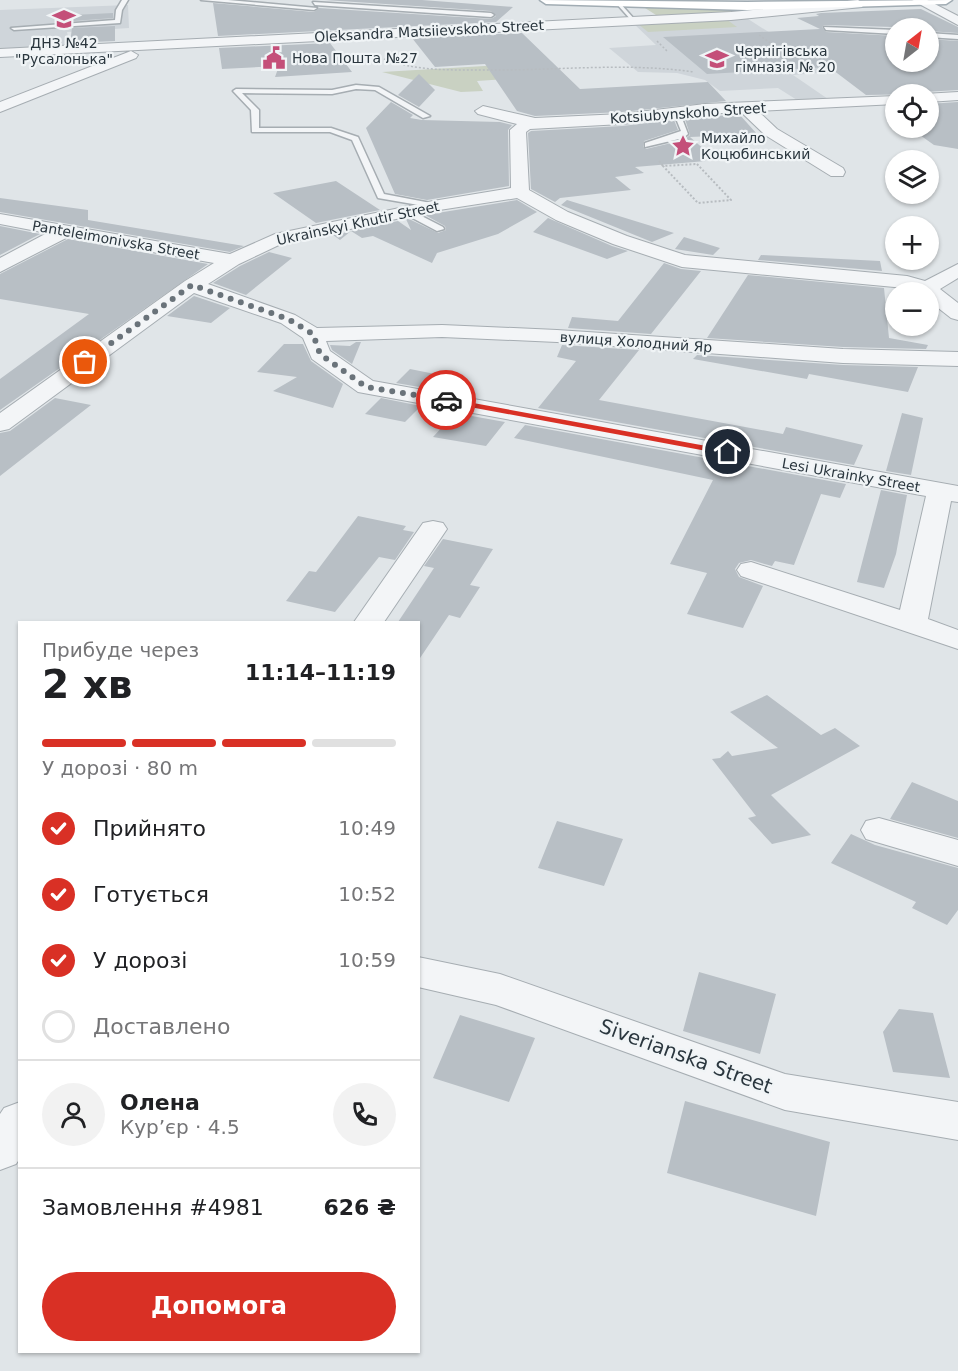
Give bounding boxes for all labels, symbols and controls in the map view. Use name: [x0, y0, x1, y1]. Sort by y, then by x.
school or university icon: ДНЗ №42 "Русалонька": [51, 6, 77, 32]
street label: Oleksandra Matsiievskoho Street: [314, 17, 545, 45]
north arrow: [885, 18, 939, 72]
map controls: [885, 18, 939, 336]
place label: ДНЗ №42 "Русалонька": [15, 35, 113, 67]
place label: Чернігівська гімназія № 20: [735, 43, 836, 75]
public building icon: Нова Пошта №27: [261, 45, 287, 71]
school or university icon: Чернігівська гімназія № 20: [704, 46, 730, 72]
place label: Нова Пошта №27: [292, 50, 418, 66]
button: locate: [885, 84, 939, 138]
street label: Kotsiubynskoho Street: [609, 100, 767, 126]
place label: Михайло Коцюбинський: [701, 130, 810, 162]
place icon: Михайло Коцюбинський: [670, 133, 696, 159]
button: layers: [885, 150, 939, 204]
street label: Ukrainskyi Khutir Street: [275, 198, 441, 248]
button: +: [885, 216, 939, 270]
street label: Panteleimonivska Street: [31, 217, 201, 263]
button: −: [885, 282, 939, 336]
street label: вулиця Холодний Яр: [559, 329, 713, 355]
pin: [59, 336, 110, 387]
icon: bag: [68, 345, 101, 378]
courier: [416, 370, 476, 430]
icon: car: [430, 384, 463, 417]
pin: [702, 426, 753, 477]
icon: home: [711, 435, 744, 468]
street label: Lesi Ukrainky Street: [781, 455, 922, 495]
text: Прибуде через: [42, 638, 199, 662]
text: 11:14–11:19: [245, 660, 396, 685]
text: 2 хв: [42, 662, 133, 707]
text: У дорозі · 80 m: [42, 756, 198, 780]
icon: check: [42, 812, 75, 845]
text: Прийнято: [93, 816, 206, 841]
text: 10:49: [338, 816, 396, 840]
icon: check: [42, 878, 75, 911]
text: Готується: [93, 882, 209, 907]
text: 10:52: [338, 882, 396, 906]
icon: check: [42, 944, 75, 977]
text: У дорозі: [93, 948, 187, 973]
text: 10:59: [338, 948, 396, 972]
text: Доставлено: [93, 1014, 230, 1039]
street label: Siverianska Street: [596, 1014, 776, 1098]
button: person: [42, 1083, 105, 1146]
button: phone: [333, 1083, 396, 1146]
text: Олена: [120, 1090, 200, 1115]
text: Кур’єр · 4.5: [120, 1115, 240, 1139]
text: Замовлення #4981: [42, 1195, 264, 1220]
text: 626 ₴: [324, 1195, 396, 1220]
button: Допомога: [42, 1272, 396, 1341]

